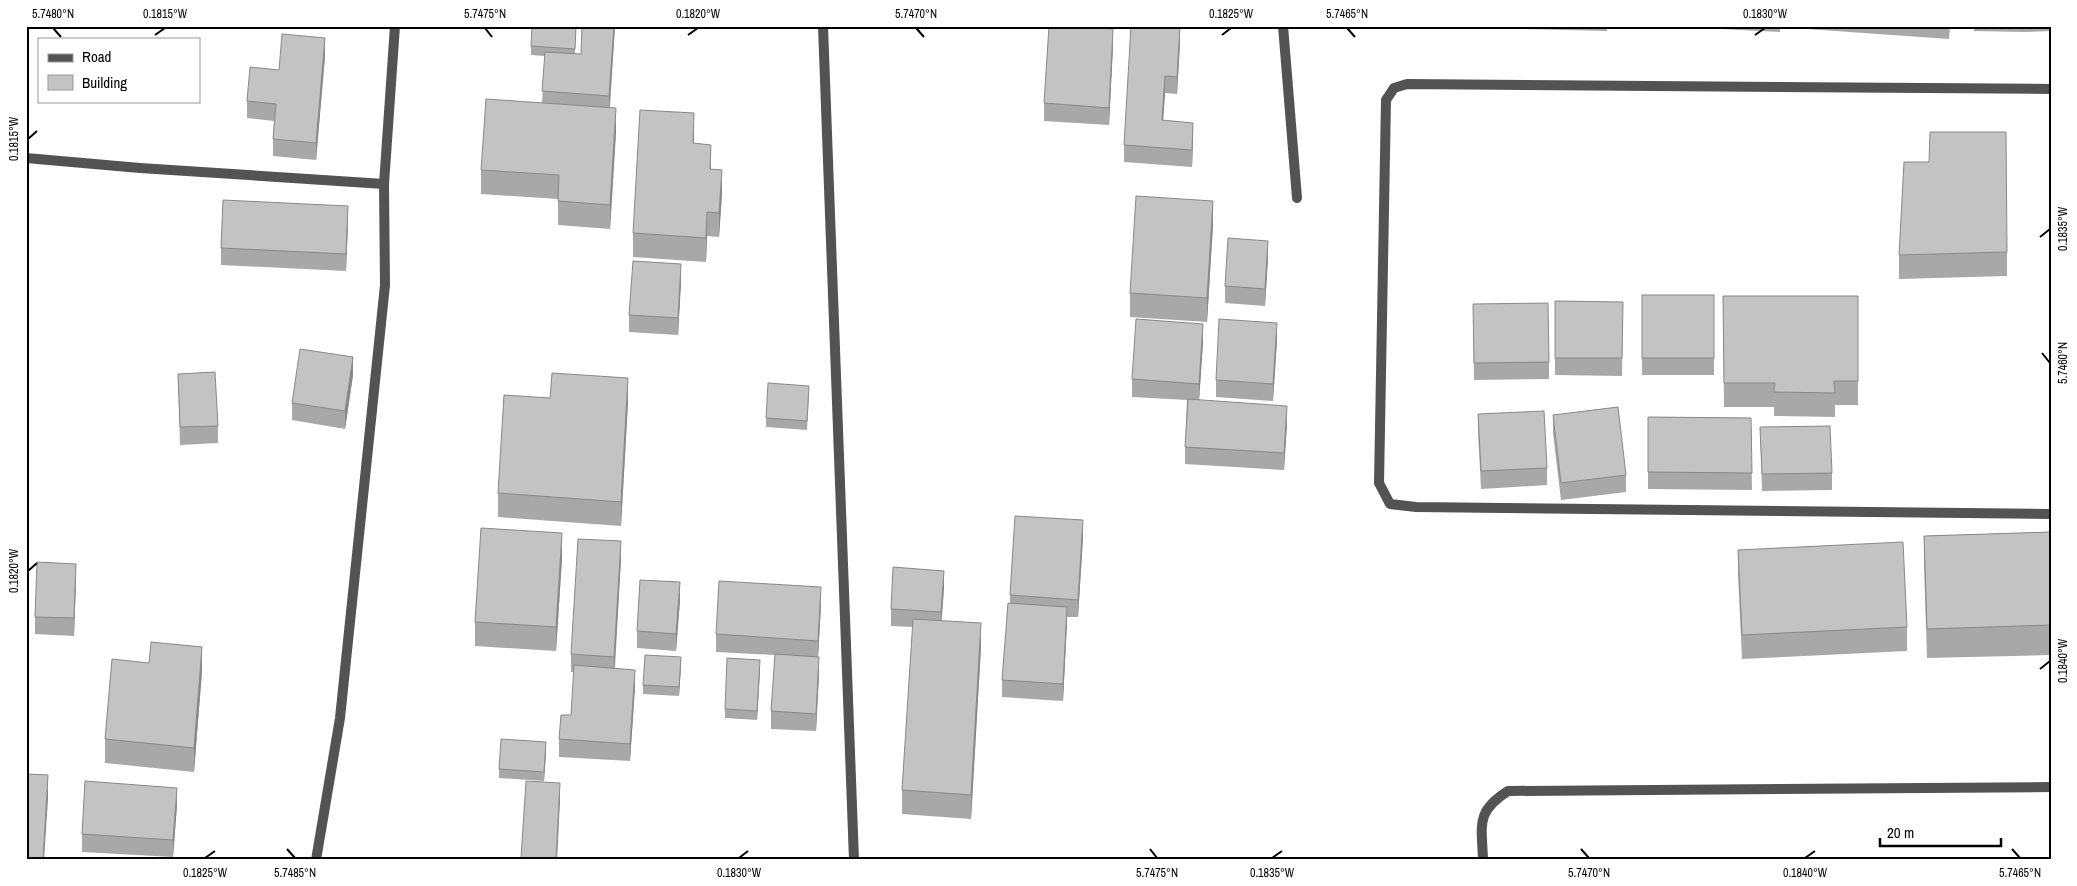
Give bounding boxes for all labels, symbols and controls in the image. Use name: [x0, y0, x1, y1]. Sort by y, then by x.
text: 5.7480°N: [32, 6, 74, 22]
text: 0.1815°W: [143, 6, 188, 22]
text: 5.7475°N: [464, 6, 506, 22]
text: 0.1820°W: [676, 6, 721, 22]
text: 5.7470°N: [895, 6, 937, 22]
text: 0.1825°W: [1209, 6, 1254, 22]
text: 5.7465°N: [1326, 6, 1368, 22]
text: 0.1830°W: [1743, 6, 1788, 22]
legend: [38, 38, 200, 102]
text: Road: [82, 46, 111, 67]
text: Building: [82, 72, 127, 93]
text: 0.1815°W: [6, 116, 22, 161]
text: 0.1835°W: [2055, 206, 2071, 251]
text: 5.7460°N: [2055, 342, 2071, 384]
text: 0.1820°W: [6, 548, 22, 593]
text: 0.1840°W: [2055, 638, 2071, 683]
scale bar: [1880, 816, 2001, 848]
text: 20 m: [1887, 822, 1914, 843]
text: 0.1825°W: [183, 865, 228, 881]
text: 5.7485°N: [274, 865, 316, 881]
text: 0.1830°W: [717, 865, 762, 881]
text: 5.7475°N: [1136, 865, 1178, 881]
text: 0.1835°W: [1250, 865, 1295, 881]
text: 5.7470°N: [1568, 865, 1610, 881]
text: 0.1840°W: [1783, 865, 1828, 881]
text: 5.7465°N: [1999, 865, 2041, 881]

